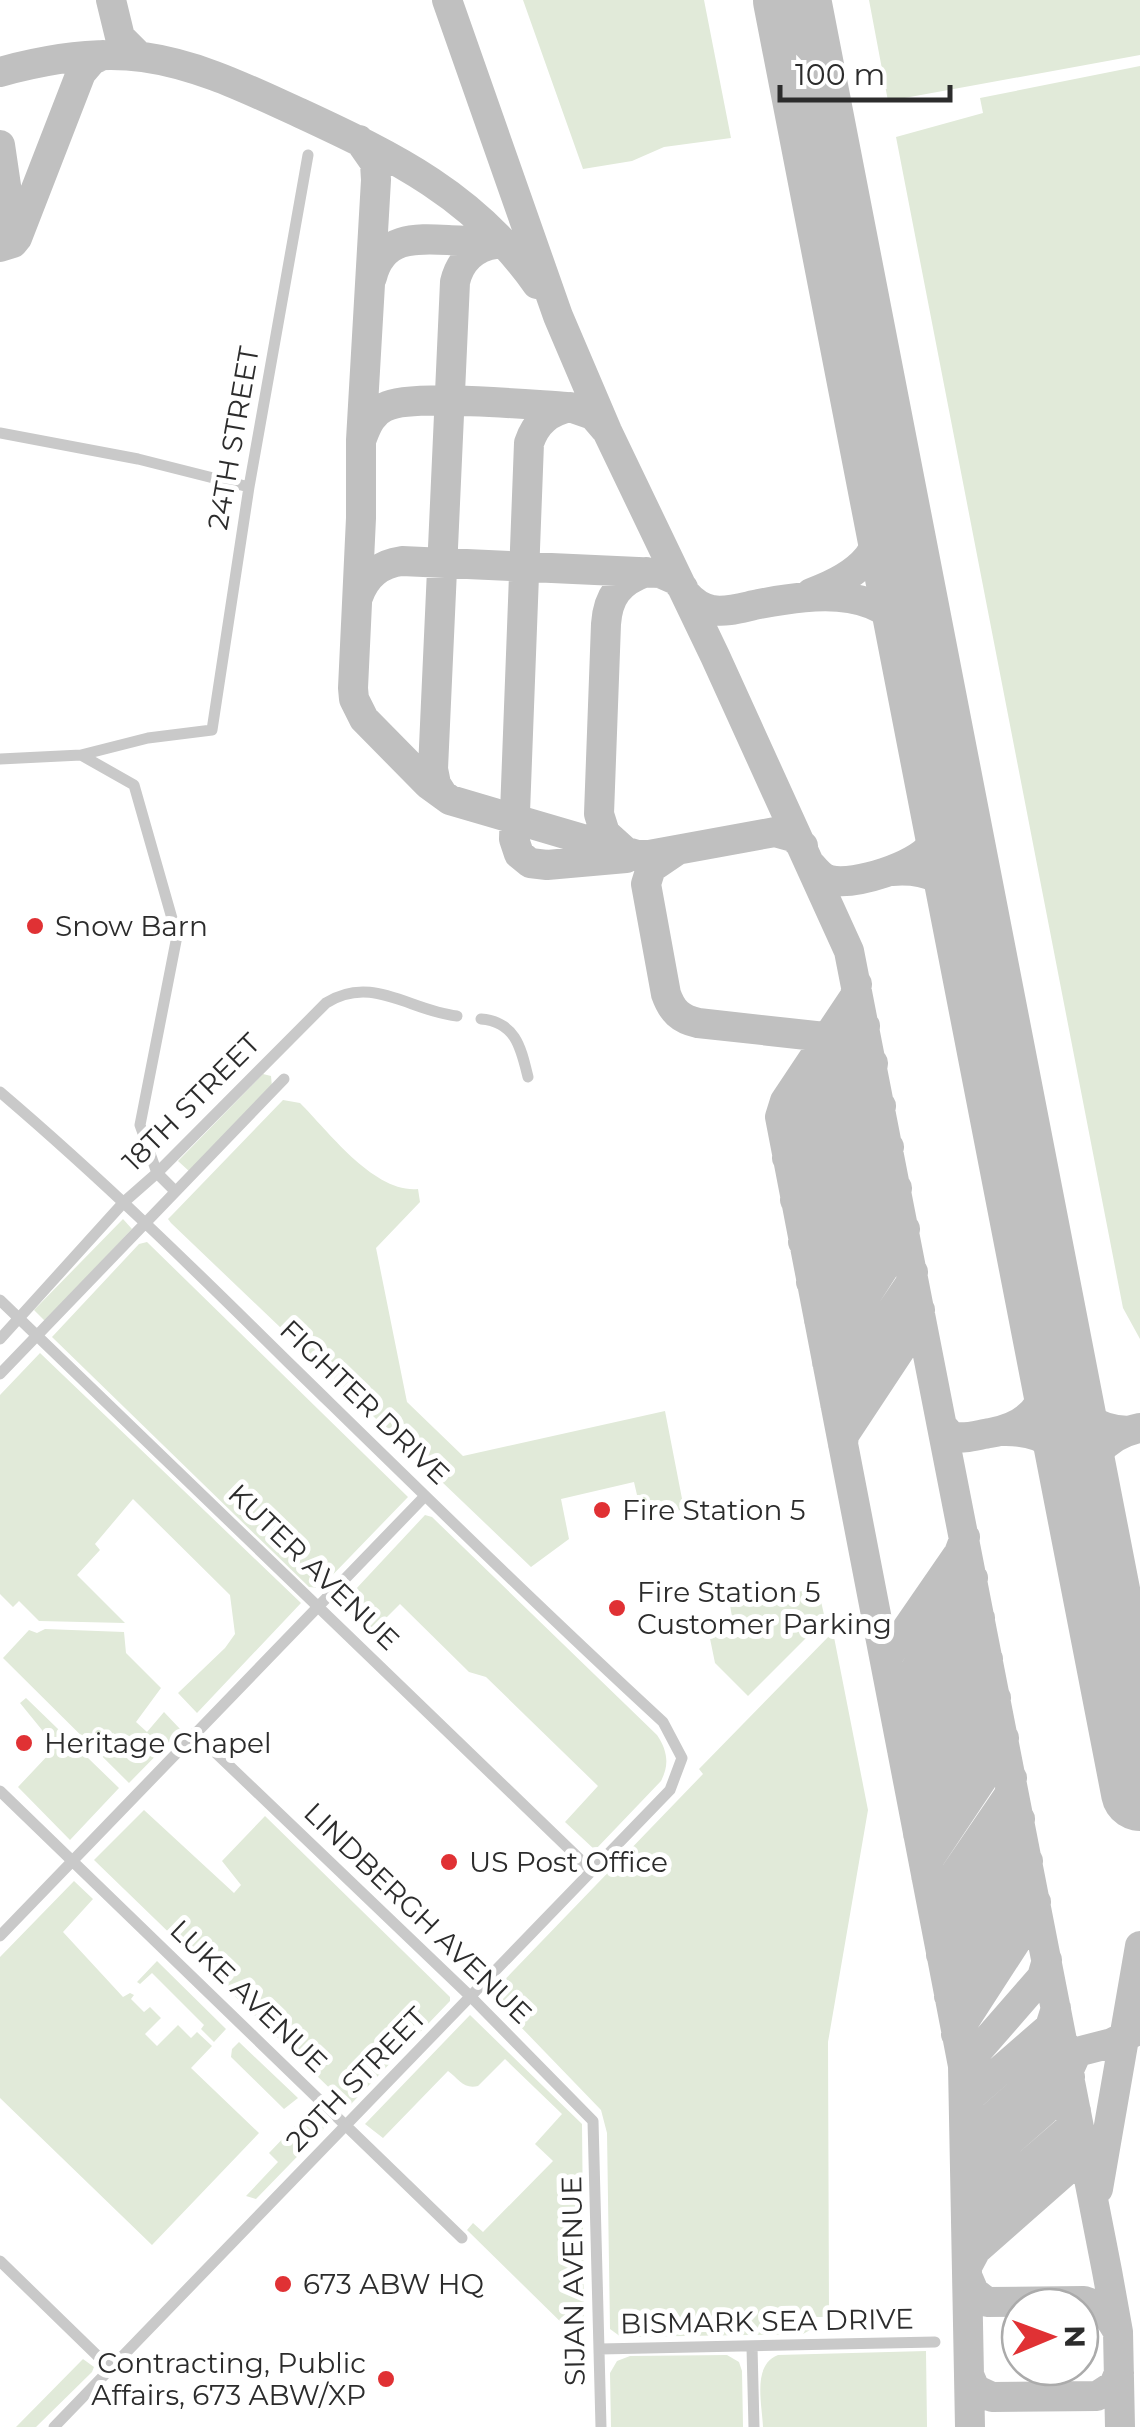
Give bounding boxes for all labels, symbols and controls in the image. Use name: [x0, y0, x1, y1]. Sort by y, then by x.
scale bar: [780, 40, 950, 102]
text: 100 m: [795, 56, 885, 93]
street label: 24TH STREET: [200, 344, 266, 532]
place label: Snow Barn: [55, 909, 208, 943]
marker: Snow Barn: [24, 915, 46, 937]
street label: 18TH STREET: [115, 1026, 267, 1178]
street label: FIGHTER DRIVE: [273, 1313, 457, 1491]
street label: KUTER AVENUE: [221, 1477, 407, 1657]
place label: Fire Station 5: [622, 1493, 806, 1527]
marker: Fire Station 5: [591, 1499, 613, 1521]
place label: Fire Station 5 Customer Parking: [637, 1575, 892, 1641]
marker: Fire Station 5 Customer Parking: [606, 1597, 628, 1619]
place label: Heritage Chapel: [44, 1726, 271, 1760]
marker: Heritage Chapel: [13, 1732, 35, 1754]
street label: LINDBERGH AVENUE: [297, 1795, 539, 2031]
place label: US Post Office: [469, 1845, 668, 1879]
marker: US Post Office: [438, 1851, 460, 1873]
street label: LUKE AVENUE: [163, 1913, 335, 2079]
street label: 20TH STREET: [279, 2000, 433, 2158]
street label: SIJAN AVENUE: [554, 2176, 592, 2386]
place label: 673 ABW HQ: [303, 2267, 484, 2301]
marker: 673 ABW HQ: [272, 2273, 294, 2295]
north arrow: [1000, 2287, 1100, 2387]
street label: BISMARK SEA DRIVE: [620, 2301, 914, 2341]
text: N: [1058, 2325, 1092, 2348]
place label: Contracting, Public Affairs, 673 ABW/XP: [91, 2346, 366, 2412]
marker: Contracting, Public Affairs, 673 ABW/XP: [375, 2368, 397, 2390]

